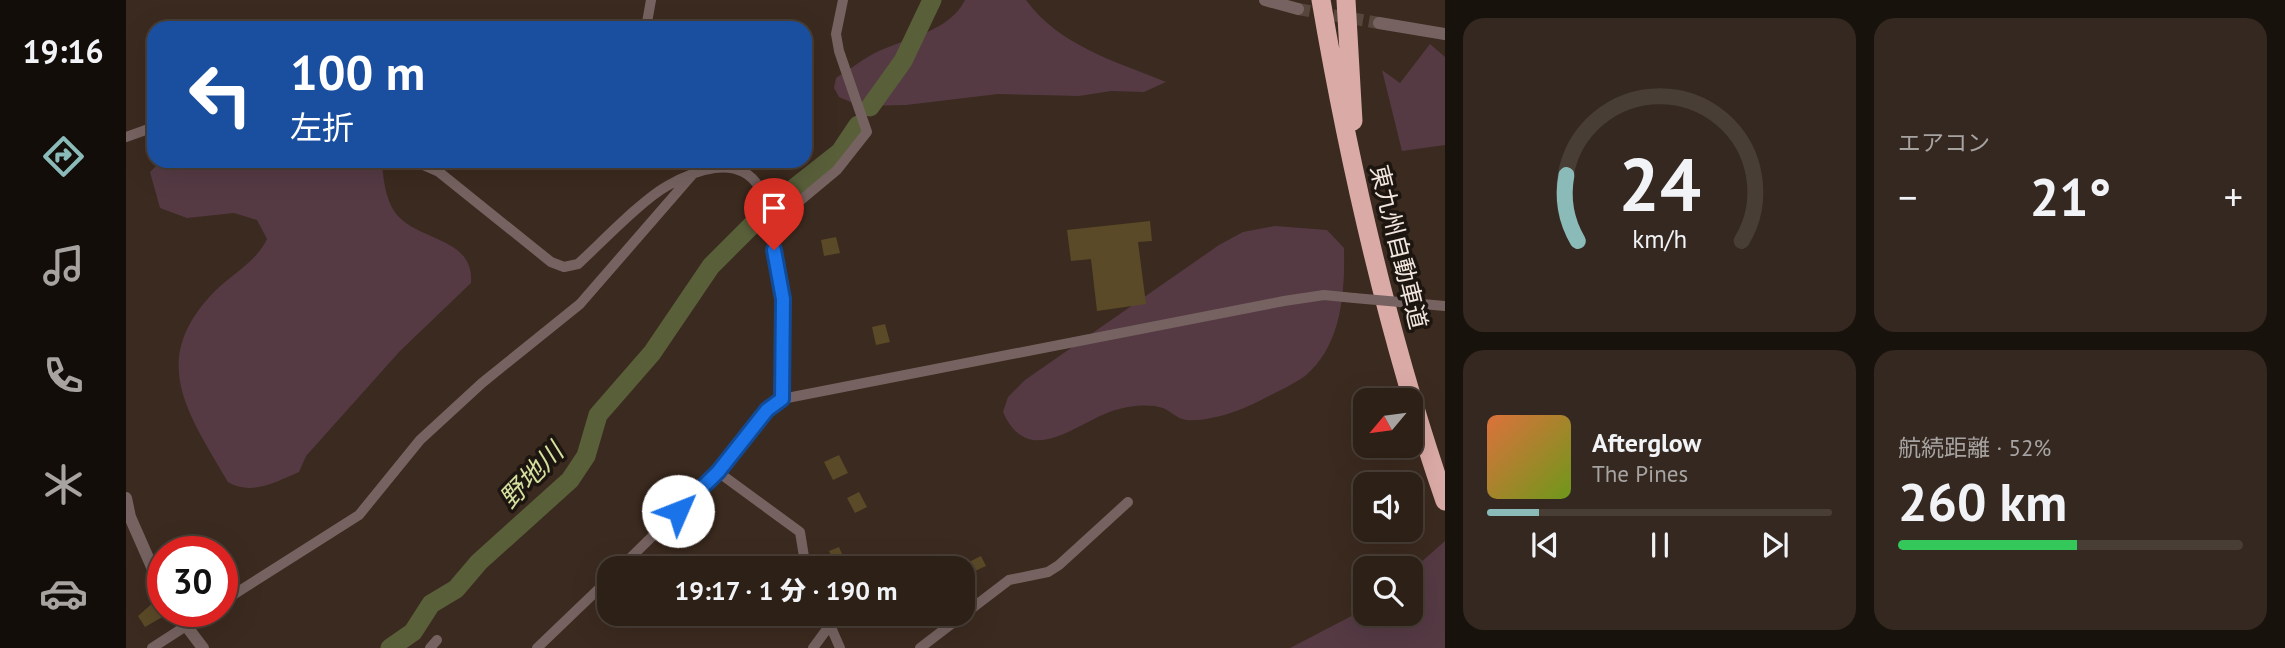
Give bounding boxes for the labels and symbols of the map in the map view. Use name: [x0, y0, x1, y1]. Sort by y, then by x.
street label: 東九州自動車道: [1364, 162, 1434, 332]
pin: [744, 178, 804, 250]
north arrow: [1353, 388, 1423, 458]
water label: 野地川: [492, 433, 572, 515]
position arrow: [641, 474, 715, 548]
speed limit sign: 30: [147, 536, 238, 627]

